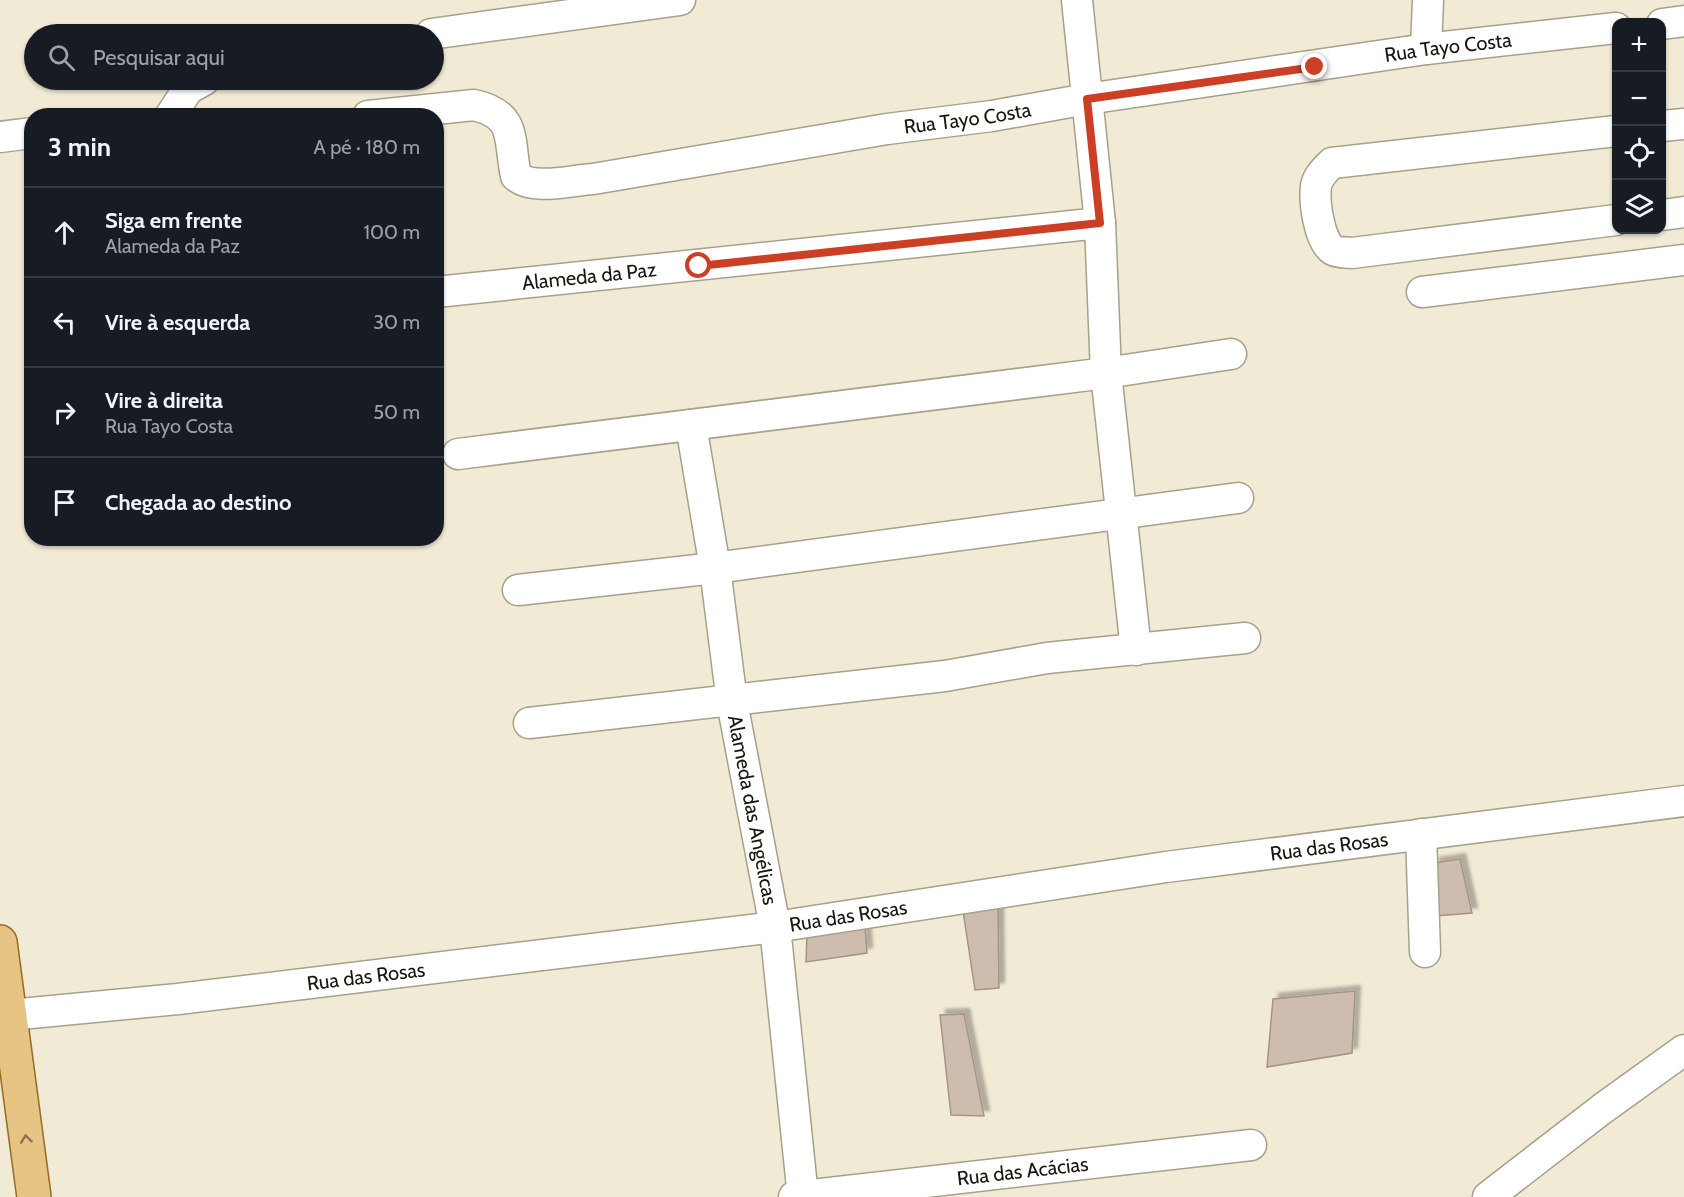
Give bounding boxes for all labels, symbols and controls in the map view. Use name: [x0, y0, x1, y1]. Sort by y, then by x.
map controls: [1612, 18, 1666, 234]
button: +: [1612, 18, 1666, 72]
search box: [24, 24, 444, 90]
street label: Rua Tayo Costa: [1383, 28, 1513, 67]
icon: search: [45, 41, 78, 74]
text: Pesquisar aqui: [93, 44, 225, 71]
route end: [1301, 53, 1327, 79]
button: −: [1612, 72, 1666, 126]
street label: Rua Tayo Costa: [902, 97, 1033, 139]
button: locate: [1612, 126, 1666, 180]
text: 3 min: [48, 131, 111, 163]
text: A pé · 180 m: [313, 135, 420, 159]
button: layers: [1612, 180, 1666, 234]
text: Siga em frente: [105, 207, 242, 234]
icon: ahead: [48, 216, 81, 249]
text: 100 m: [364, 220, 420, 244]
text: Alameda da Paz: [105, 234, 240, 258]
route start: [685, 252, 711, 278]
street label: Alameda da Paz: [521, 257, 658, 295]
icon: left: [48, 306, 81, 339]
text: Vire à esquerda: [105, 309, 250, 336]
text: 30 m: [373, 310, 420, 334]
text: Vire à direita: [105, 387, 223, 414]
icon: right: [48, 396, 81, 429]
text: 50 m: [373, 400, 420, 424]
text: Rua Tayo Costa: [105, 414, 233, 438]
icon: arrive: [48, 486, 81, 519]
text: Chegada ao destino: [105, 489, 291, 516]
street label: Alameda das Angélicas: [723, 713, 783, 907]
street label: Rua das Rosas: [1269, 827, 1389, 866]
street label: Rua das Rosas: [788, 895, 909, 937]
street label: Rua das Rosas: [305, 957, 426, 995]
one-way arrow: [21, 1134, 33, 1144]
street label: Rua das Acácias: [956, 1152, 1089, 1190]

